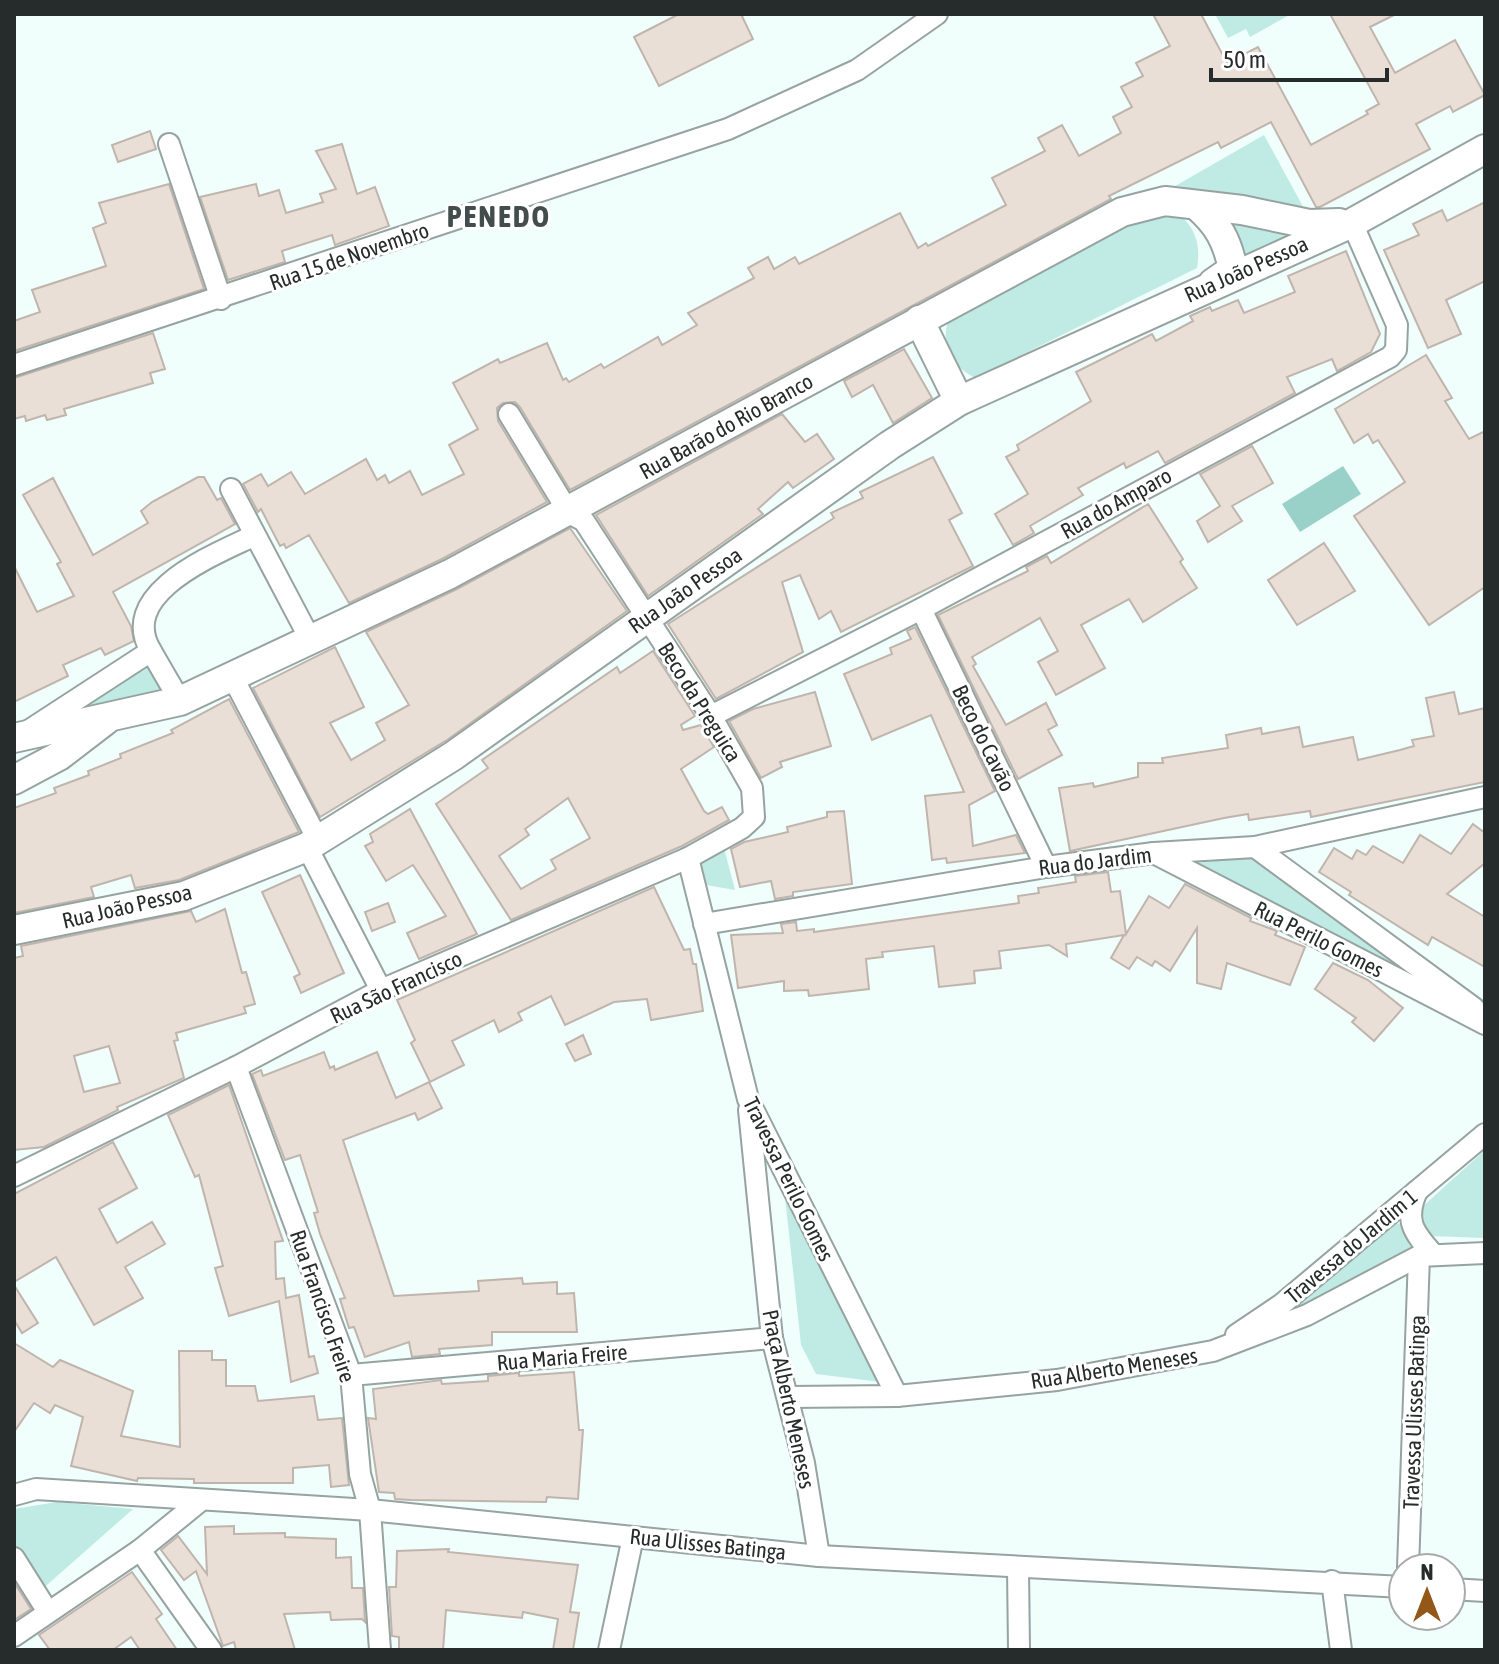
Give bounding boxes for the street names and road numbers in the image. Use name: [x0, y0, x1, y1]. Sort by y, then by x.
street label: Rua 15 de Novembro: [266, 217, 432, 295]
street label: Rua João Pessoa: [1180, 230, 1312, 308]
street label: Rua Barão do Rio Branco: [635, 368, 817, 484]
street label: Rua do Amparo: [1056, 462, 1176, 544]
street label: Rua João Pessoa: [623, 541, 747, 639]
street label: Beco da Preguica: [653, 637, 747, 767]
street label: Beco do Cavão: [947, 681, 1021, 795]
street label: Rua do Jardim: [1037, 841, 1153, 881]
street label: Rua João Pessoa: [60, 878, 194, 934]
street label: Rua Perilo Gomes: [1250, 895, 1388, 983]
street label: Rua São Francisco: [326, 945, 466, 1029]
street label: Travessa Perilo Gomes: [738, 1093, 840, 1265]
street label: Travessa do Jardim 1: [1280, 1183, 1422, 1309]
street label: Rua Francisco Freire: [285, 1227, 361, 1385]
street label: Praça Alberto Meneses: [757, 1307, 821, 1491]
street label: Travessa Ulisses Batinga: [1398, 1314, 1430, 1510]
street label: Rua Maria Freire: [496, 1338, 628, 1376]
street label: Rua Alberto Meneses: [1029, 1342, 1199, 1394]
street label: Rua Ulisses Batinga: [629, 1523, 787, 1565]

